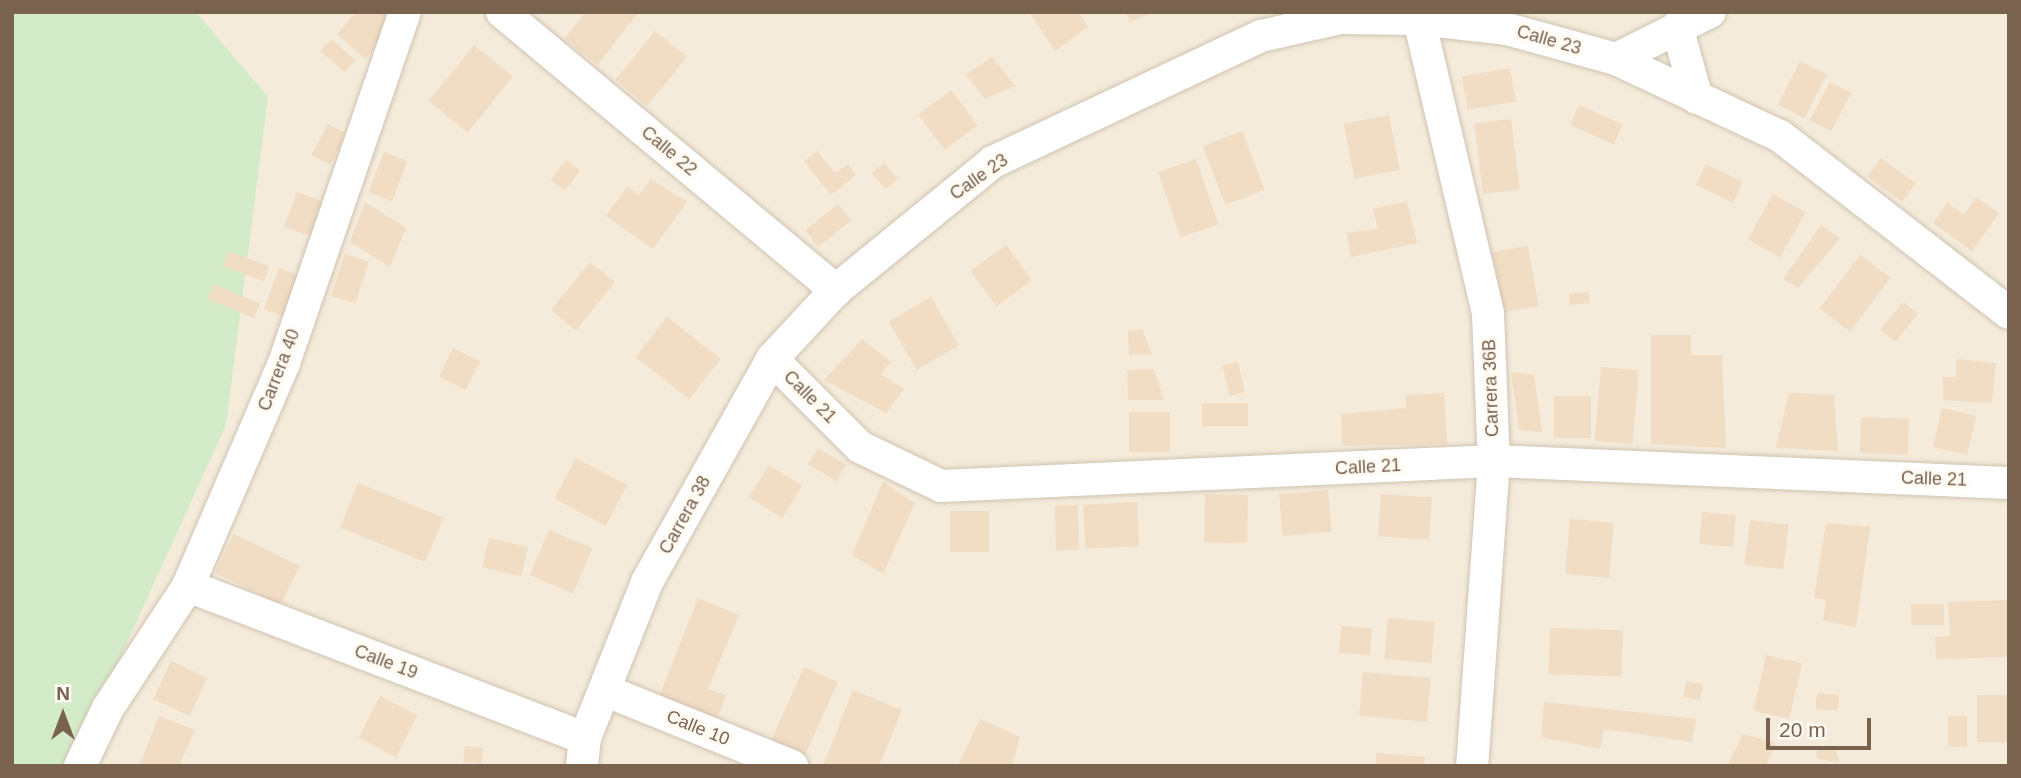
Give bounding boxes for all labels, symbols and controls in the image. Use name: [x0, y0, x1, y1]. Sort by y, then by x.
street label: Calle 23: [1514, 21, 1584, 59]
street label: Calle 22: [637, 122, 701, 180]
street label: Calle 23: [946, 149, 1012, 205]
street label: Carrera 40: [254, 326, 304, 414]
street label: Carrera 36B: [1478, 339, 1504, 437]
street label: Calle 21: [779, 366, 841, 428]
street label: Calle 21: [1334, 454, 1402, 480]
street label: Calle 21: [1901, 467, 1967, 491]
street label: Carrera 38: [655, 472, 715, 558]
street label: Calle 19: [351, 640, 421, 684]
north arrow: [28, 680, 98, 750]
text: N: [56, 683, 70, 704]
scale bar: [1769, 704, 1874, 748]
street label: Calle 10: [663, 706, 733, 750]
text: 20 m: [1779, 718, 1826, 741]

